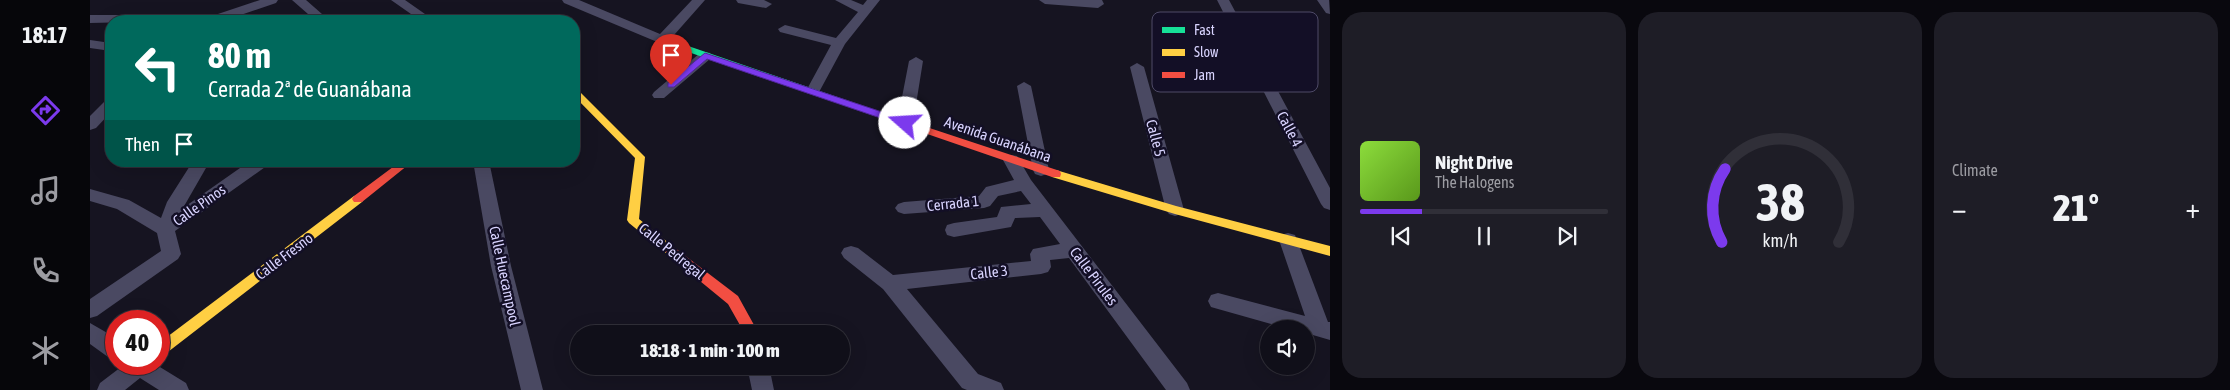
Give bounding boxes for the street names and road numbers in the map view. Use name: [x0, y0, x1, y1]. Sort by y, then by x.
street label: Calle 4: [1274, 108, 1306, 150]
street label: Avenida Guanábana: [942, 113, 1054, 165]
street label: Calle 5: [1143, 118, 1169, 158]
street label: Calle Pinos: [169, 181, 229, 229]
street label: Cerrada 1: [926, 192, 980, 214]
street label: Calle Pedregal: [636, 219, 708, 283]
street label: Calle Huecampool: [486, 225, 524, 327]
street label: Calle Fresno: [252, 229, 316, 283]
street label: Calle Pirules: [1067, 244, 1121, 308]
street label: Calle 3: [969, 262, 1009, 282]

